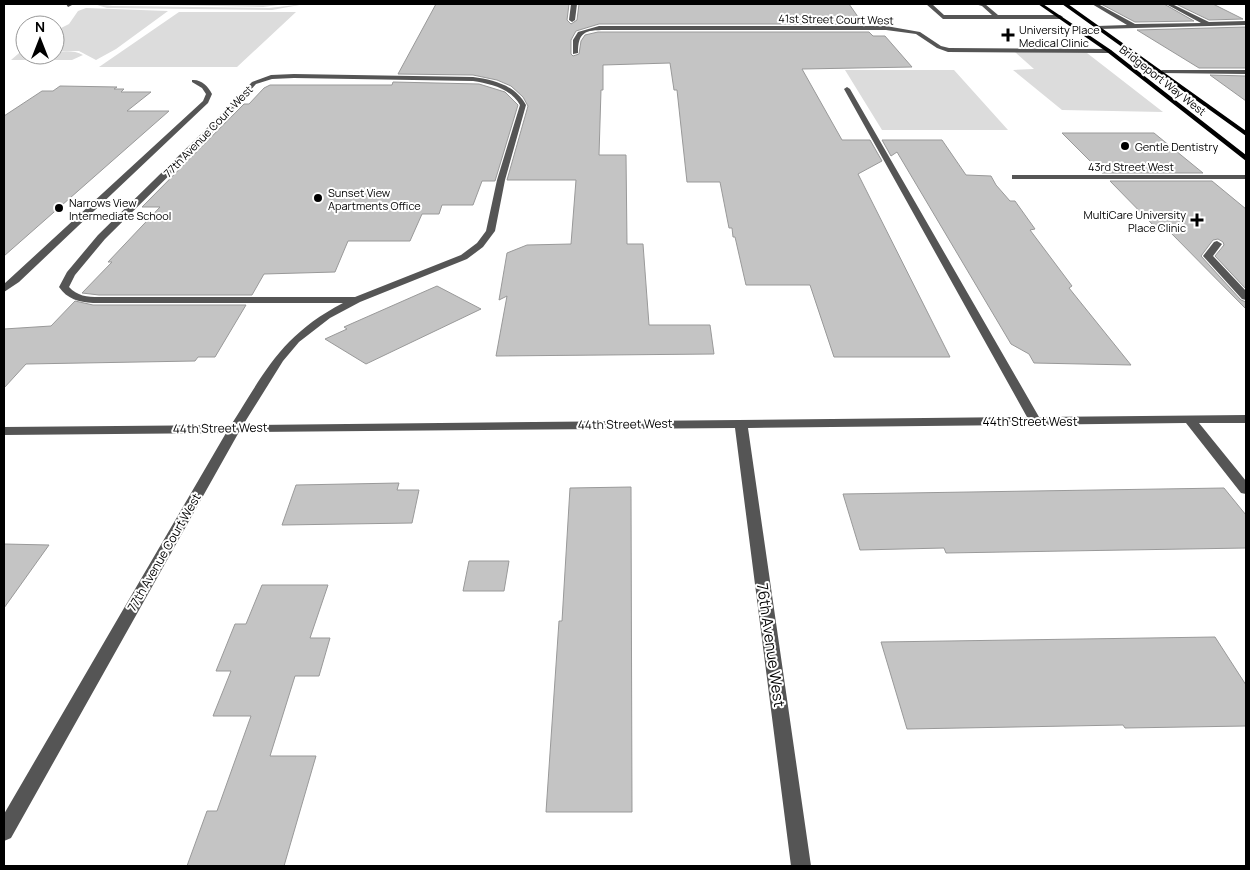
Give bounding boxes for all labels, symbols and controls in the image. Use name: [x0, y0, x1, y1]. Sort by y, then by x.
street label: 41st Street Court West: [778, 10, 894, 28]
north arrow: [15, 15, 65, 65]
text: N: [35, 17, 45, 36]
place label: University Place Medical Clinic: [1019, 22, 1100, 50]
marker: University Place Medical Clinic: [1001, 28, 1015, 42]
street label: Bridgeport Way West: [1117, 41, 1209, 119]
street label: 77th Avenue Court West: [160, 82, 256, 180]
place label: Gentle Dentistry: [1135, 139, 1218, 154]
marker: Gentle Dentistry: [1119, 140, 1131, 152]
street label: 43rd Street West: [1088, 159, 1174, 174]
place label: Sunset View Apartments Office: [328, 185, 421, 213]
marker: Sunset View Apartments Office: [312, 192, 324, 204]
place label: Narrows View Intermediate School: [69, 195, 171, 223]
marker: Narrows View Intermediate School: [53, 202, 65, 214]
place label: MultiCare University Place Clinic: [1083, 207, 1186, 235]
marker: MultiCare University Place Clinic: [1190, 213, 1204, 227]
street label: 44th Street West: [983, 413, 1078, 430]
street label: 44th Street West: [577, 415, 673, 433]
street label: 44th Street West: [172, 419, 268, 437]
street label: 77th Avenue Court West: [123, 490, 205, 614]
street label: 76th Avenue West: [752, 582, 790, 708]

